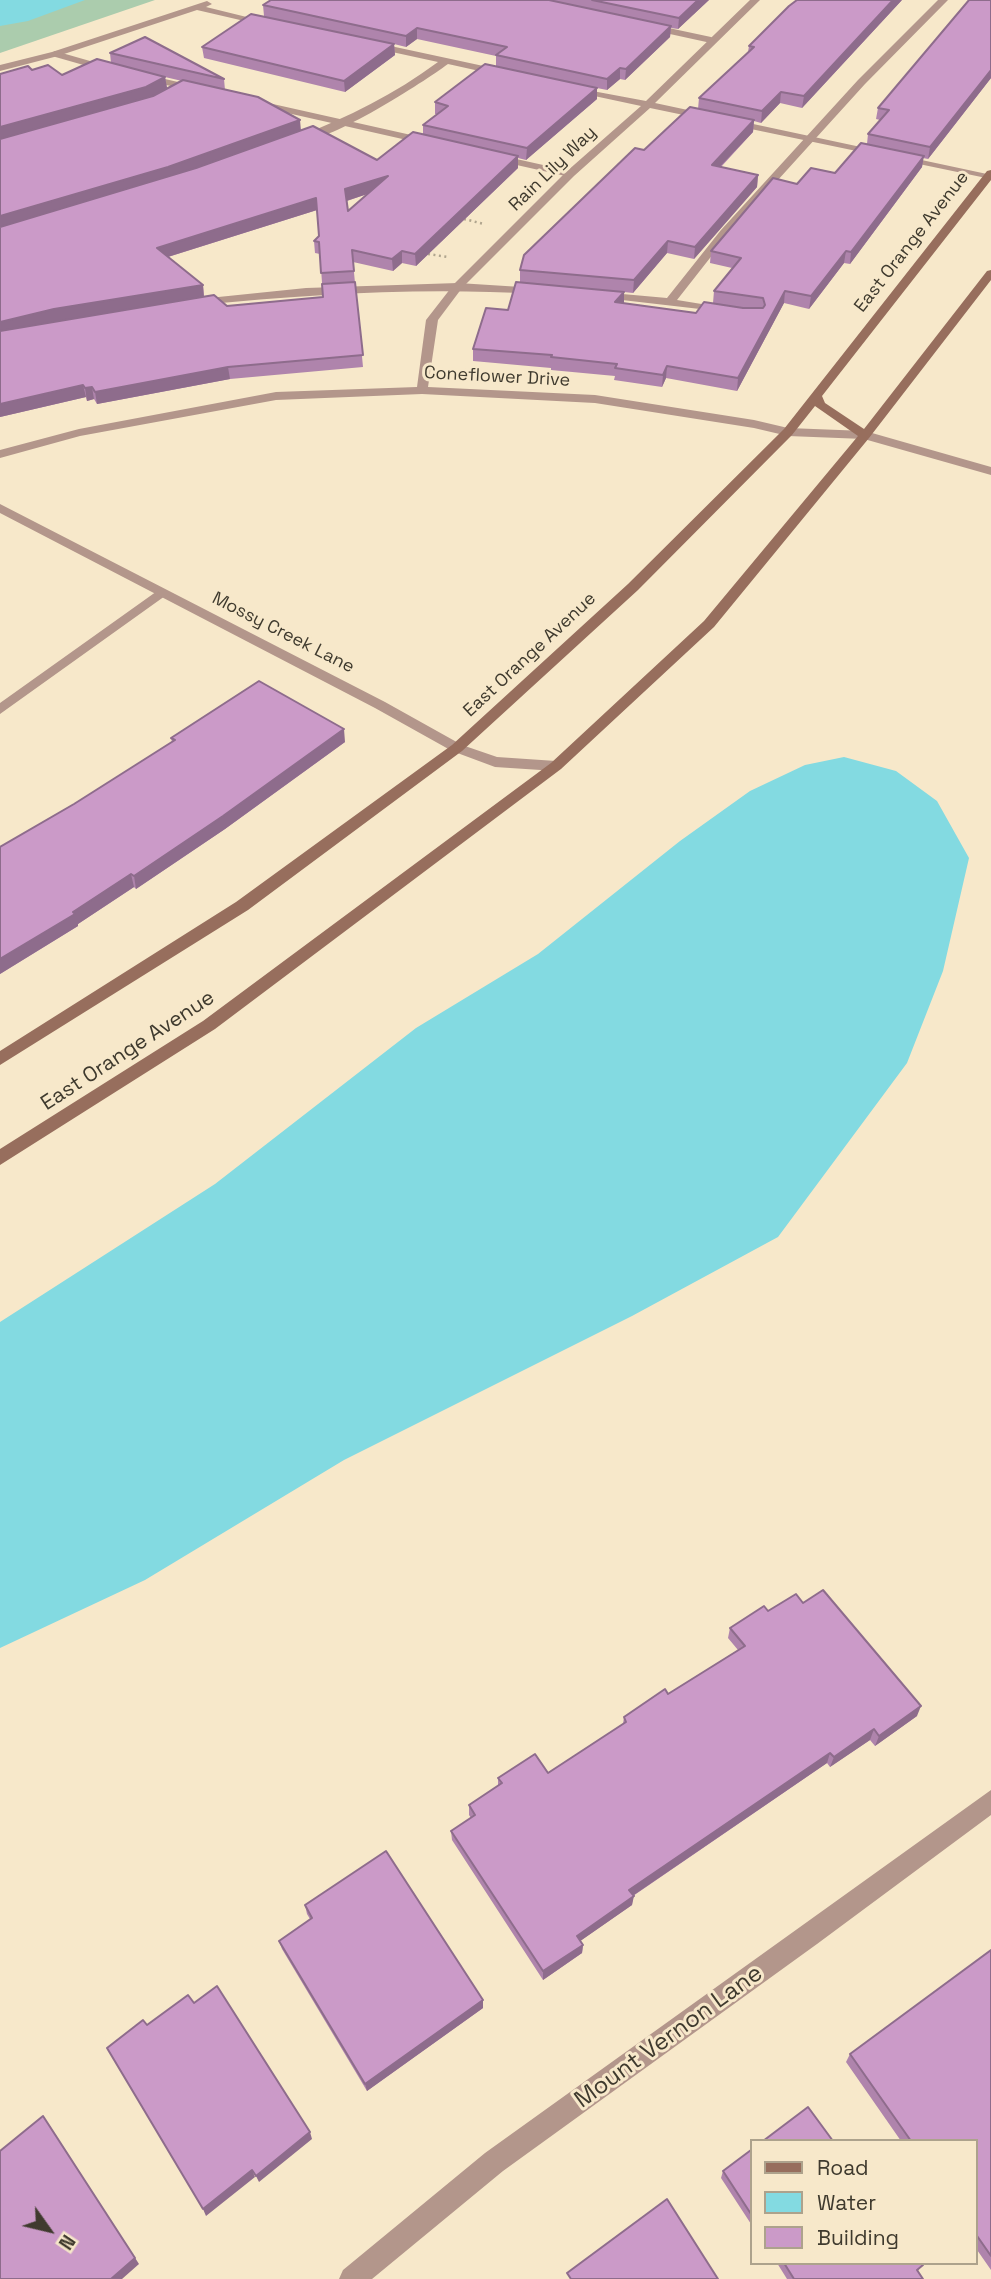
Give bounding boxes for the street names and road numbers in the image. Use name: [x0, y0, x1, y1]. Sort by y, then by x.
street label: Rain Lily Way: [505, 122, 601, 216]
street label: East Orange Avenue: [850, 167, 974, 317]
street label: Coneflower Drive: [423, 362, 571, 392]
street label: Mossy Creek Lane: [208, 588, 358, 678]
street label: East Orange Avenue: [459, 588, 601, 722]
street label: East Orange Avenue: [37, 985, 219, 1117]
street label: Mount Vernon Lane: [569, 1959, 769, 2115]

